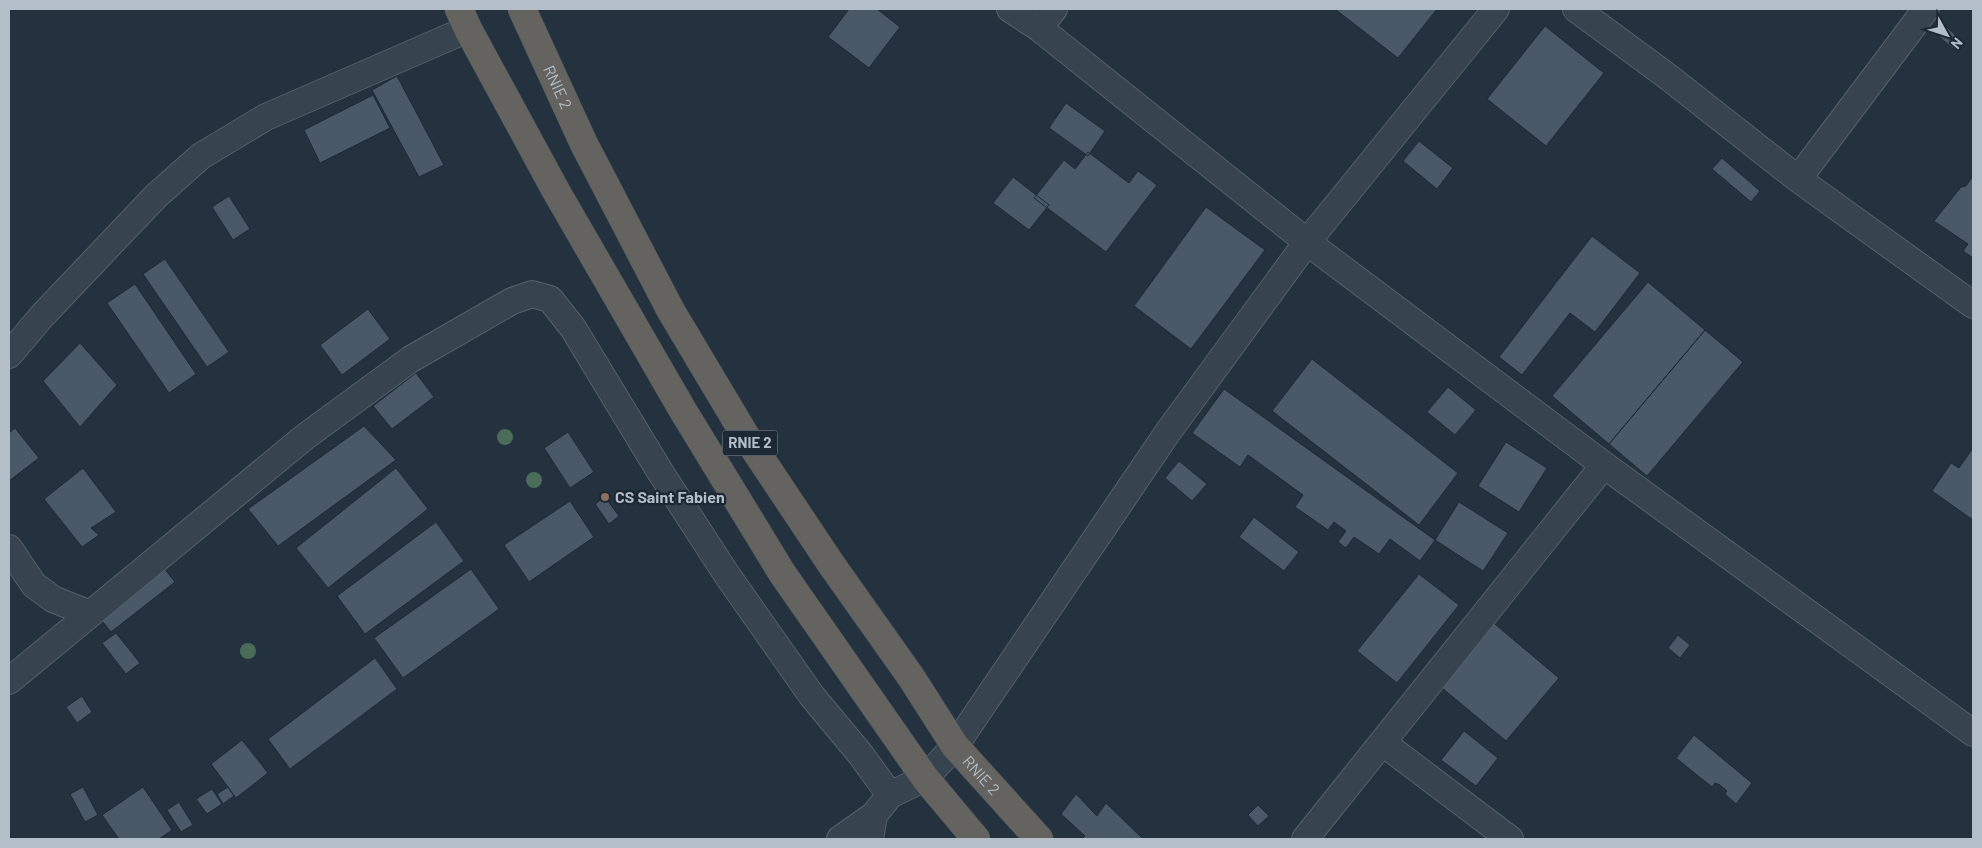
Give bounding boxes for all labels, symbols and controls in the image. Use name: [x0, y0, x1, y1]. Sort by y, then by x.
north arrow: [1922, 10, 1972, 60]
text: N: [1948, 35, 1967, 53]
street label: RNIE 2: [540, 62, 577, 112]
road number: RNIE 2: [722, 430, 778, 456]
place label: CS Saint Fabien: [615, 487, 725, 506]
marker: CS Saint Fabien: [599, 491, 611, 503]
street label: RNIE 2: [959, 751, 1004, 798]

